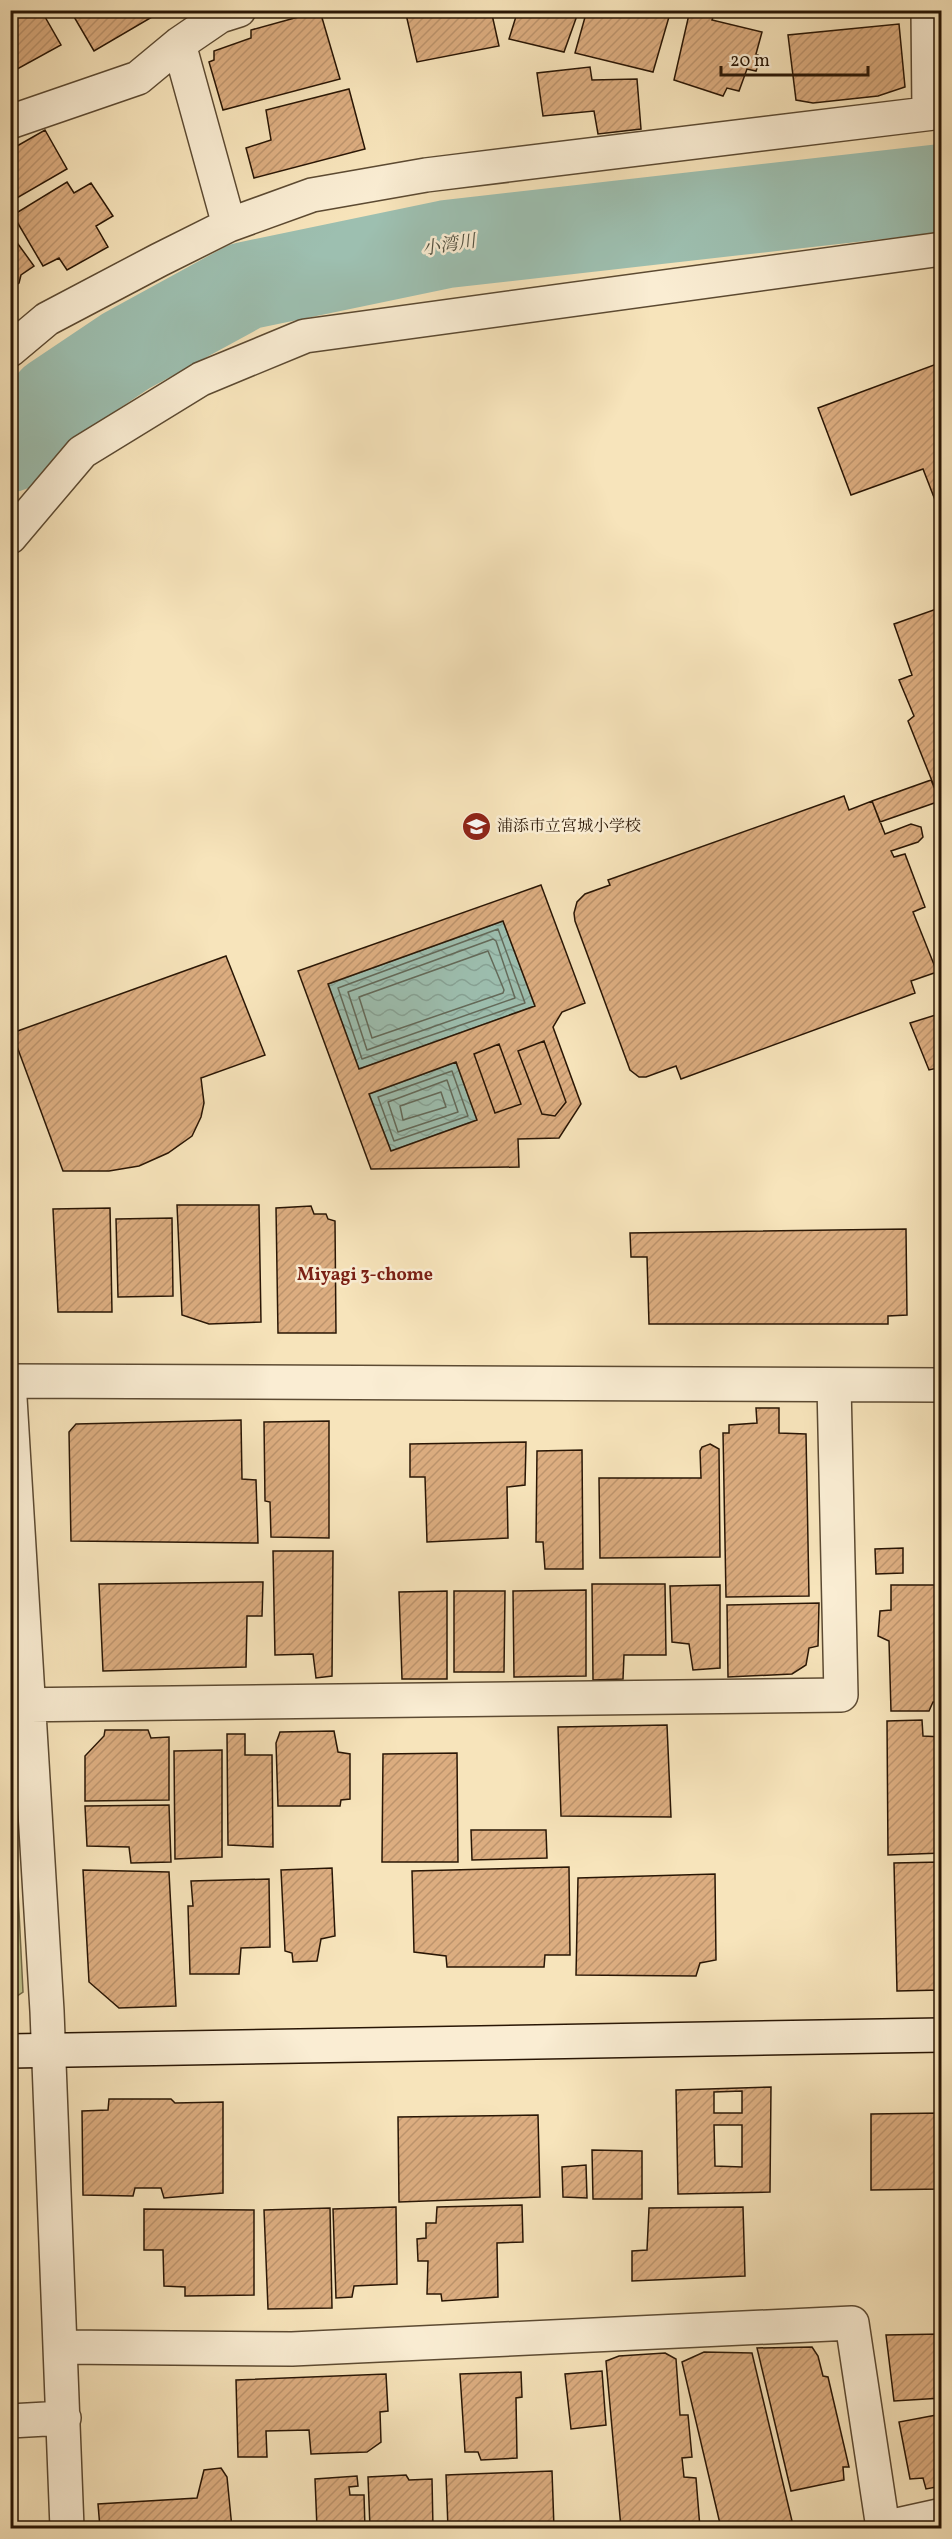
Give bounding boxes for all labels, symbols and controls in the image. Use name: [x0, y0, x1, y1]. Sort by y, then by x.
scale bar: [721, 39, 868, 77]
text: 20 m: [730, 49, 770, 74]
water label: 小湾川: [420, 229, 480, 263]
school or university icon: 浦添市立宮城小学校: [460, 811, 492, 843]
place label: 浦添市立宮城小学校: [497, 816, 641, 838]
district label: Miyagi 3-chome: [297, 1263, 433, 1288]

